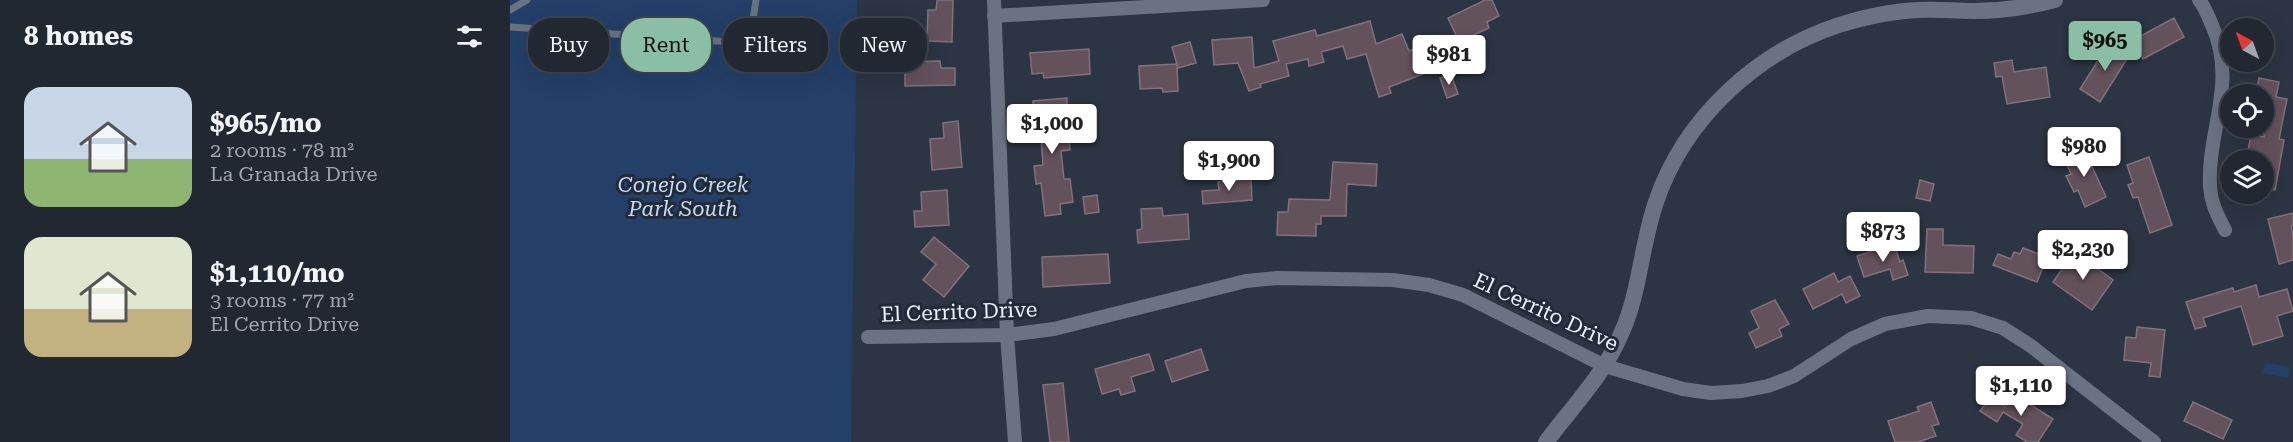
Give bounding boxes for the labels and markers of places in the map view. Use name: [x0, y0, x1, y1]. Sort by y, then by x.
pin: $965: [2069, 21, 2141, 72]
pin: $981: [1413, 35, 1485, 86]
pin: $1,000: [1003, 104, 1101, 155]
pin: $980: [2048, 127, 2120, 178]
pin: $1,900: [1180, 141, 1278, 192]
pin: $873: [1847, 212, 1919, 263]
pin: $2,230: [2034, 230, 2132, 281]
pin: $1,110: [1972, 366, 2070, 417]

